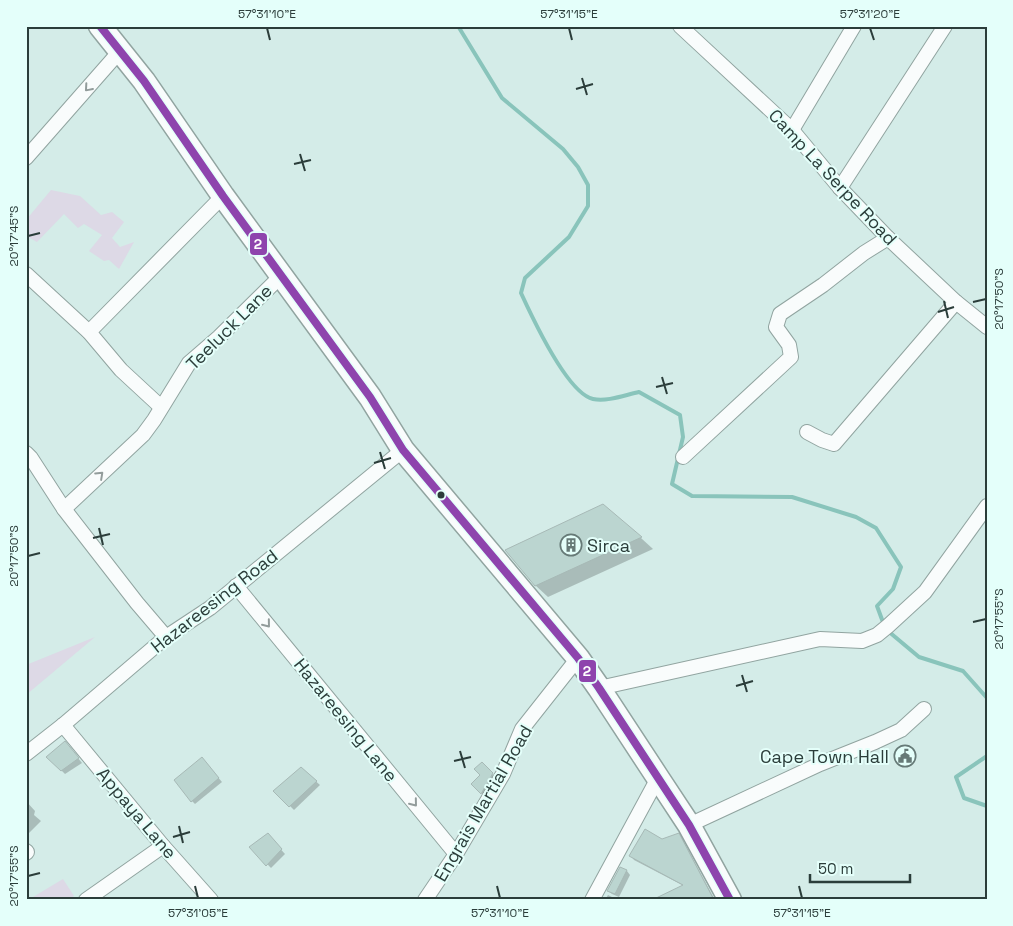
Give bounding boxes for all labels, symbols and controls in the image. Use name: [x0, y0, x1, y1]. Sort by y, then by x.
text: 57°31'10"E: [238, 6, 296, 22]
text: 57°31'15"E: [540, 6, 598, 22]
text: 57°31'20"E: [840, 6, 900, 22]
one-way arrow: [85, 82, 94, 91]
street label: Camp La Serpe Road: [764, 104, 902, 250]
text: 20°17'45"S: [6, 206, 22, 266]
line badge: 2: [249, 232, 268, 256]
text: 2: [254, 235, 262, 253]
text: 20°17'50"S: [991, 268, 1007, 330]
street label: Teeluck Lane: [181, 279, 277, 375]
one-way arrow: [94, 472, 103, 481]
unlabelled marker: [436, 490, 446, 500]
text: 20°17'50"S: [6, 525, 22, 587]
building icon: Sirca: [559, 533, 583, 557]
place label: Sirca: [587, 534, 630, 557]
street label: Hazareesing Road: [146, 544, 282, 658]
text: 20°17'55"S: [991, 588, 1007, 650]
one-way arrow: [261, 618, 270, 627]
street label: Hazareesing Lane: [289, 653, 403, 787]
line badge: 2: [578, 659, 597, 683]
text: 2: [583, 662, 591, 680]
street label: Engrais Martial Road: [429, 721, 537, 885]
public building icon: Cape Town Hall: [893, 744, 917, 768]
place label: Cape Town Hall: [760, 745, 889, 768]
street label: Appaya Lane: [92, 763, 182, 863]
one-way arrow: [408, 798, 417, 807]
text: 20°17'55"S: [6, 845, 22, 907]
scale bar: [810, 851, 910, 883]
text: 50 m: [818, 859, 853, 878]
text: 57°31'05"E: [168, 905, 228, 921]
text: 57°31'10"E: [471, 905, 529, 921]
text: 57°31'15"E: [773, 905, 831, 921]

